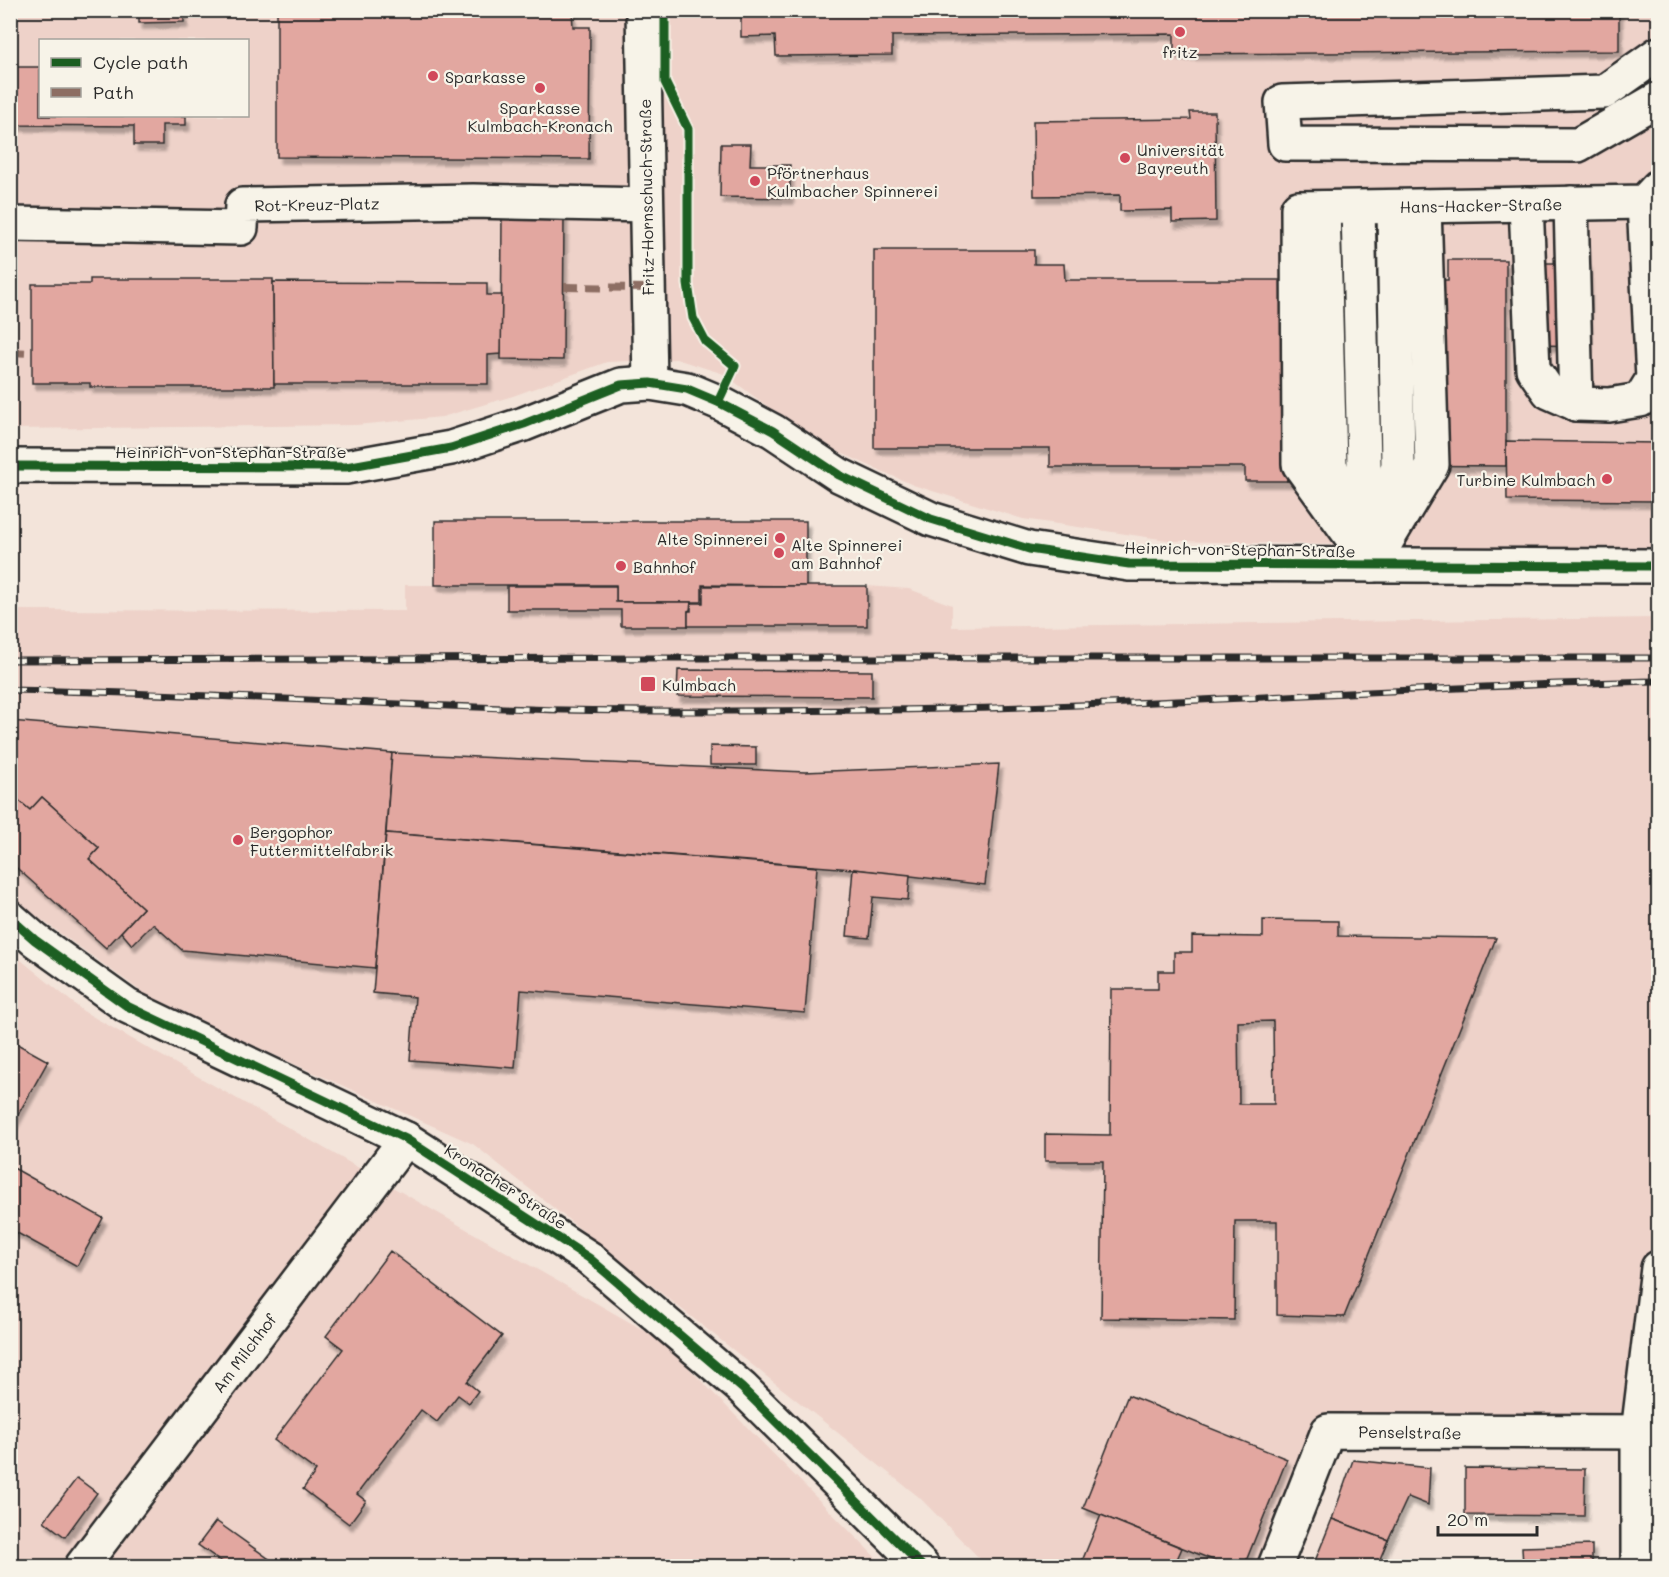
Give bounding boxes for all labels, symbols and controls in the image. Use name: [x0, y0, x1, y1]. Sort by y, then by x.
marker: fritz: [1173, 25, 1187, 39]
legend: [39, 39, 249, 117]
place label: fritz: [1162, 41, 1198, 62]
text: Cycle path: [93, 50, 188, 74]
place label: Sparkasse: [445, 66, 526, 87]
marker: Sparkasse: [426, 69, 440, 83]
text: Path: [93, 80, 133, 104]
marker: Sparkasse Kulmbach-Kronach: [533, 81, 547, 95]
place label: Sparkasse Kulmbach-Kronach: [467, 97, 613, 136]
street label: Fritz-Hornschuch-Straße: [634, 99, 658, 295]
place label: Universität Bayreuth: [1137, 139, 1225, 178]
marker: Universität Bayreuth: [1118, 151, 1132, 165]
place label: Pförtnerhaus Kulmbacher Spinnerei: [767, 162, 938, 201]
marker: Pförtnerhaus Kulmbacher Spinnerei: [748, 174, 762, 188]
street label: Rot-Kreuz-Platz: [254, 192, 380, 216]
street label: Hans-Hacker-Straße: [1399, 193, 1563, 217]
street label: Heinrich-von-Stephan-Straße: [115, 441, 347, 462]
place label: Turbine Kulmbach: [1457, 469, 1595, 490]
marker: Turbine Kulmbach: [1600, 472, 1614, 486]
place label: Alte Spinnerei: [657, 528, 768, 549]
marker: Alte Spinnerei: [773, 531, 787, 545]
place label: Alte Spinnerei am Bahnhof: [791, 534, 902, 573]
street label: Heinrich-von-Stephan-Straße: [1124, 536, 1356, 562]
marker: Alte Spinnerei am Bahnhof: [772, 546, 786, 560]
place label: Bahnhof: [633, 556, 696, 577]
marker: Bahnhof: [614, 559, 628, 573]
place label: Kulmbach: [662, 674, 736, 695]
marker: Kulmbach: [639, 675, 657, 693]
place label: Bergophor Futtermittelfabrik: [250, 821, 393, 860]
marker: Bergophor Futtermittelfabrik: [231, 833, 245, 847]
street label: Kronacher Straße: [441, 1139, 571, 1233]
street label: Am Milchhof: [207, 1309, 281, 1397]
street label: Penselstraße: [1358, 1421, 1462, 1443]
scale bar: [1438, 1499, 1537, 1537]
text: 20 m: [1447, 1507, 1488, 1531]

